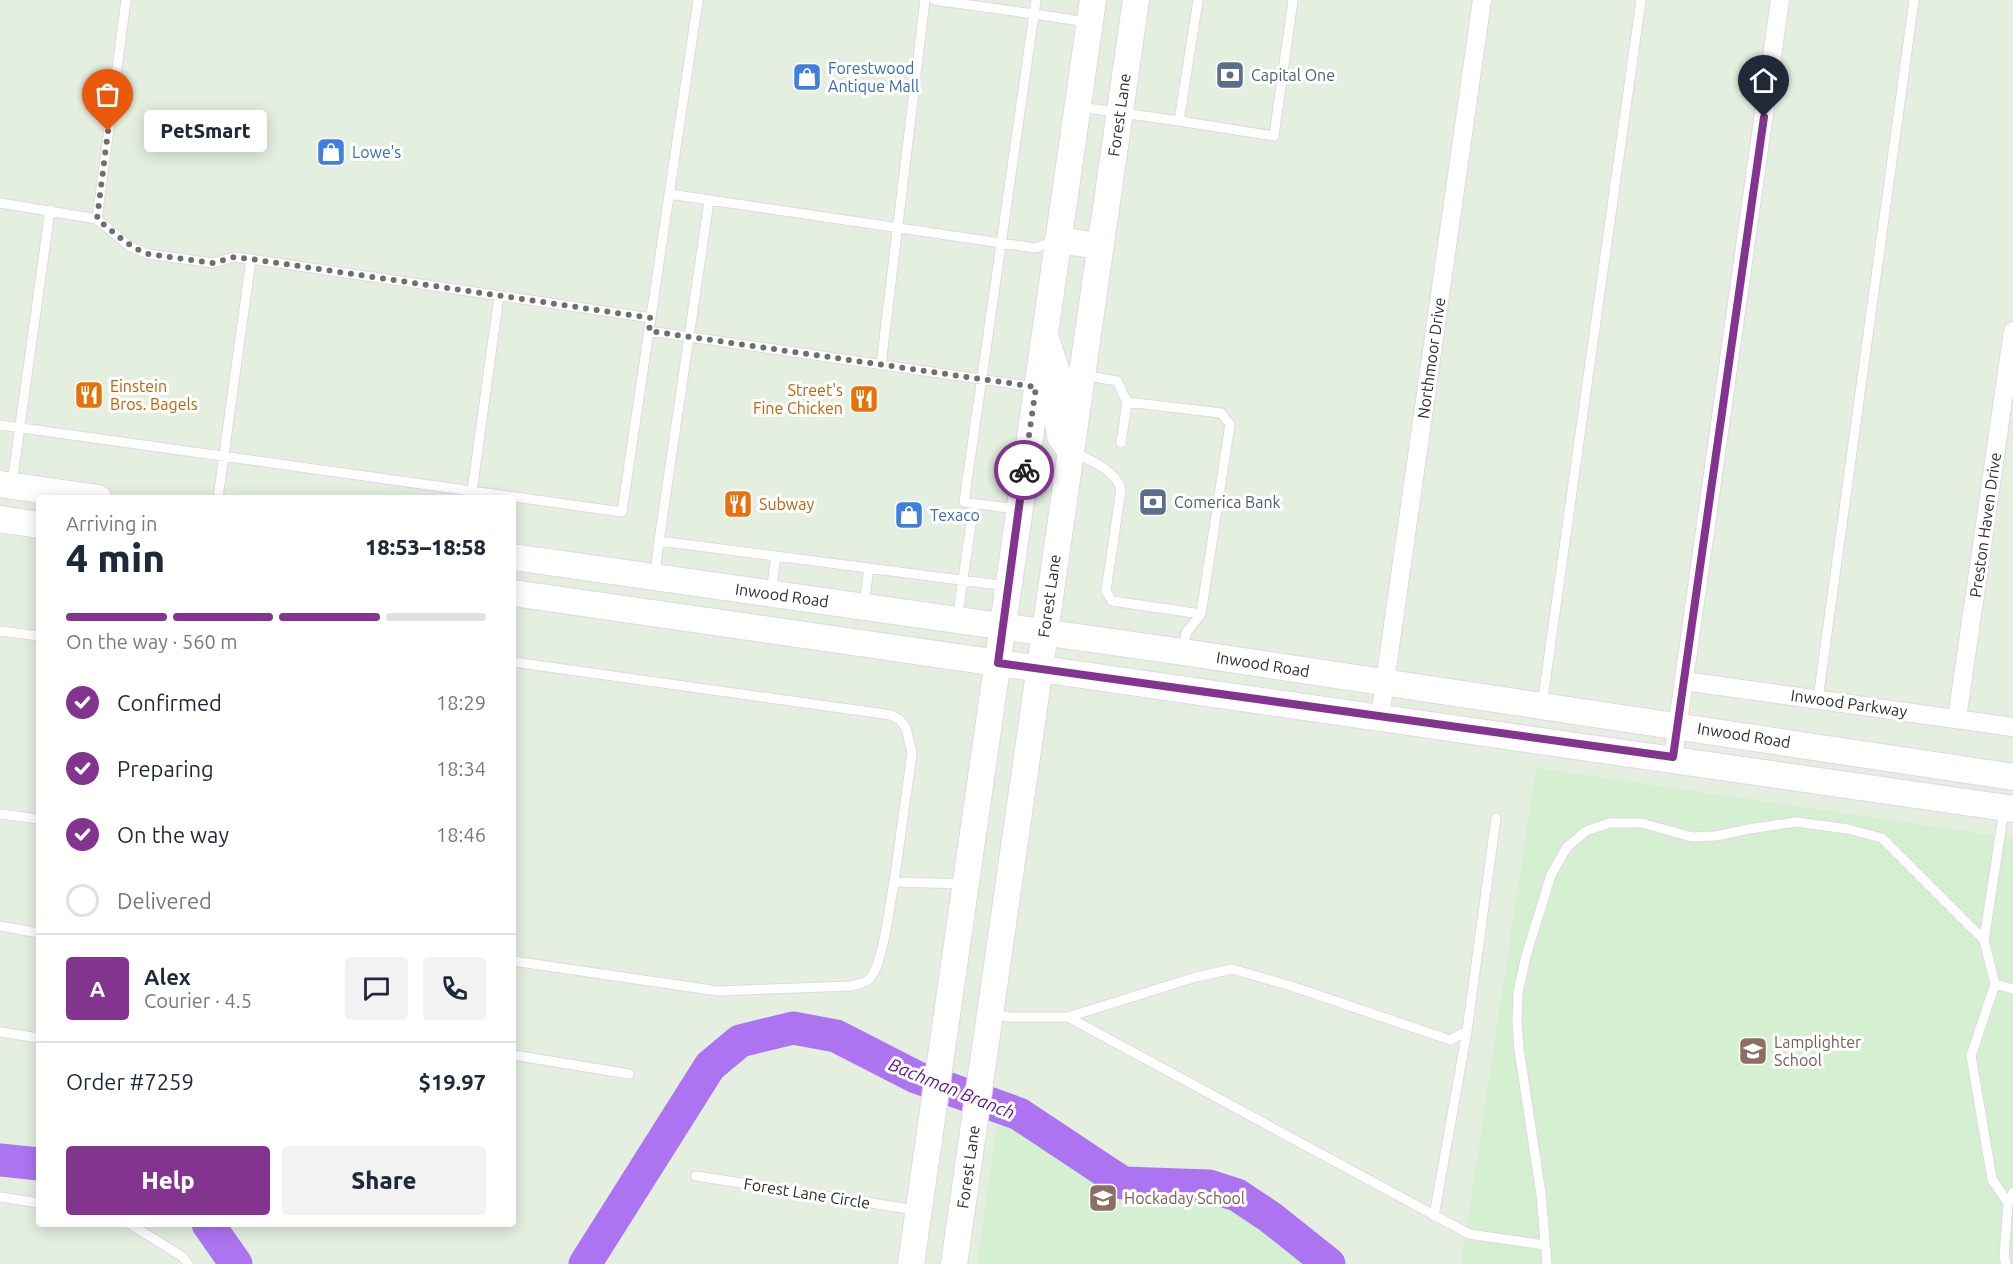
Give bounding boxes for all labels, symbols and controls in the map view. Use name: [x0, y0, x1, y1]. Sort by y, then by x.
pin: [1738, 55, 1789, 117]
place label: Forestwood Antique Mall: [828, 59, 919, 95]
bank icon: Capital One: [1214, 59, 1246, 91]
shop icon: Forestwood Antique Mall: [791, 61, 823, 93]
icon: home: [1747, 64, 1780, 97]
place label: Capital One: [1251, 66, 1335, 84]
pin: [82, 69, 133, 131]
street label: Forest Lane: [1104, 72, 1134, 158]
icon: bag: [91, 78, 124, 111]
callout: PetSmart: [144, 110, 267, 152]
text: PetSmart: [160, 119, 251, 142]
shop icon: Lowe's: [315, 136, 347, 168]
place label: Lowe's: [352, 143, 401, 161]
street label: Northmoor Drive: [1414, 296, 1448, 420]
place label: Einstein Bros. Bagels: [110, 377, 198, 413]
restaurant icon: Einstein Bros. Bagels: [73, 379, 105, 411]
place label: Street's Fine Chicken: [753, 381, 843, 417]
restaurant icon: Street's Fine Chicken: [848, 383, 880, 415]
courier: [994, 440, 1054, 500]
street label: Preston Haven Drive: [1966, 451, 2004, 599]
icon: bike: [1008, 454, 1041, 487]
bank icon: Comerica Bank: [1137, 486, 1169, 518]
restaurant icon: Subway: [722, 488, 754, 520]
place label: Comerica Bank: [1174, 493, 1281, 511]
place label: Subway: [759, 495, 814, 513]
shop icon: Texaco: [893, 499, 925, 531]
place label: Texaco: [930, 506, 980, 524]
text: Arriving in: [66, 512, 157, 535]
text: 18:53–18:58: [365, 534, 486, 559]
text: 4 min: [66, 536, 165, 579]
street label: Forest Lane: [1034, 553, 1064, 639]
street label: Inwood Road: [734, 580, 830, 610]
text: On the way · 560 m: [66, 630, 238, 653]
street label: Inwood Road: [1215, 648, 1311, 680]
icon: check: [66, 686, 99, 719]
street label: Inwood Parkway: [1790, 686, 1909, 720]
text: Confirmed: [117, 690, 222, 715]
text: 18:29: [436, 691, 486, 714]
street label: Inwood Road: [1696, 719, 1792, 751]
icon: check: [66, 752, 99, 785]
text: Preparing: [117, 756, 214, 781]
text: 18:34: [436, 757, 486, 780]
icon: check: [66, 818, 99, 851]
text: On the way: [117, 822, 229, 847]
text: 18:46: [436, 823, 486, 846]
text: Delivered: [117, 888, 212, 913]
button: chat: [345, 957, 408, 1020]
button: phone: [423, 957, 486, 1020]
text: Alex: [144, 964, 191, 989]
text: A: [90, 976, 105, 1001]
text: Courier · 4.5: [144, 989, 252, 1012]
place label: Lamplighter School: [1774, 1033, 1861, 1069]
school or university icon: Lamplighter School: [1737, 1035, 1769, 1067]
water label: Bachman Branch: [886, 1054, 1018, 1122]
text: Order #7259: [66, 1069, 194, 1094]
text: $19.97: [419, 1069, 486, 1094]
street label: Forest Lane: [953, 1124, 983, 1210]
button: Help: [66, 1146, 270, 1215]
button: Share: [282, 1146, 486, 1215]
street label: Forest Lane Circle: [742, 1174, 872, 1212]
school or university icon: Hockaday School: [1087, 1182, 1119, 1214]
place label: Hockaday School: [1124, 1189, 1245, 1207]

